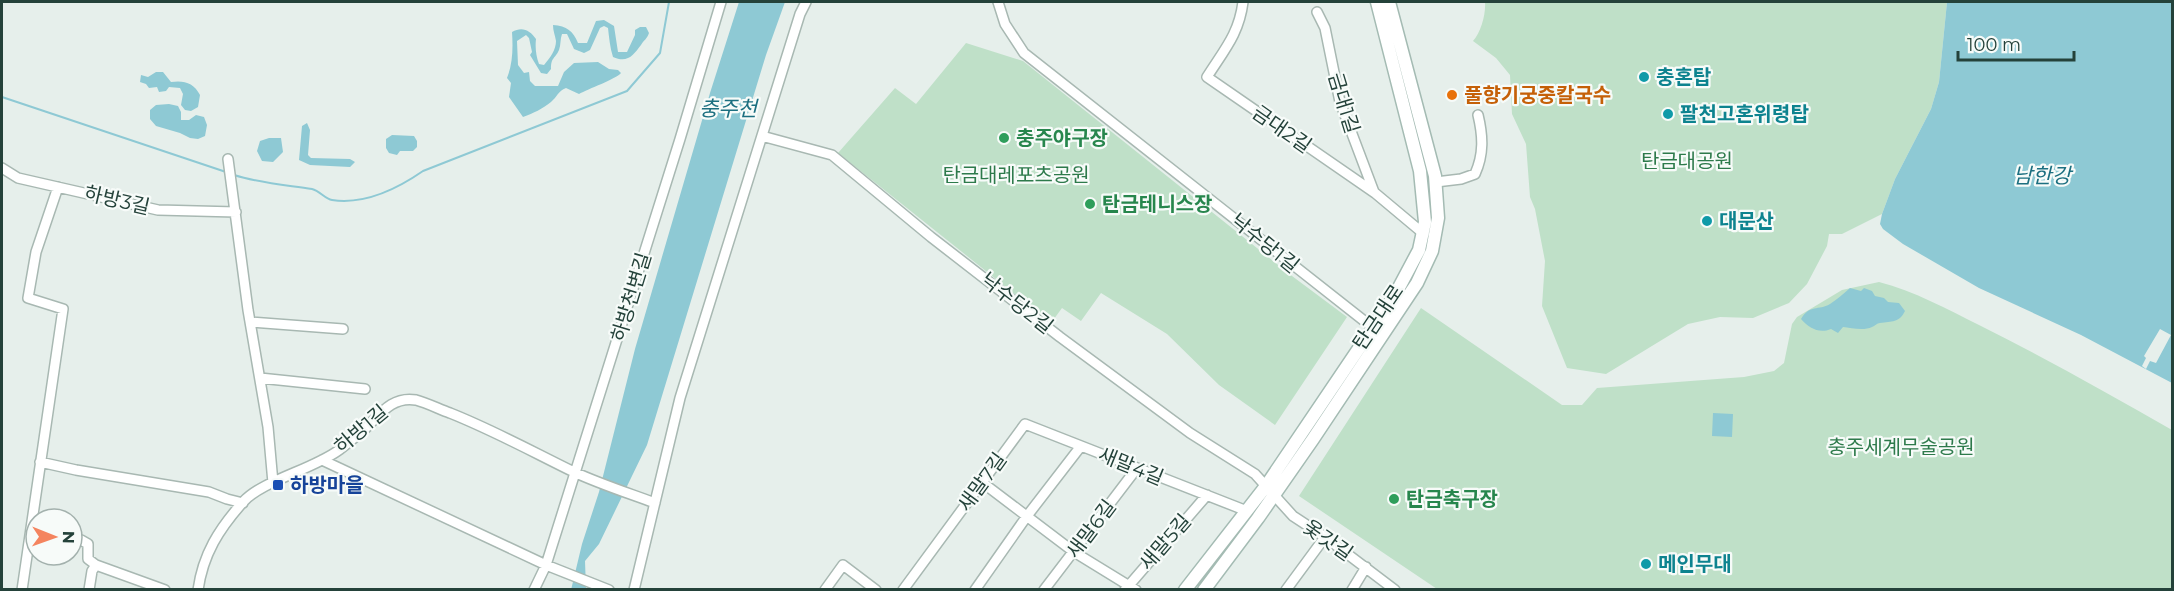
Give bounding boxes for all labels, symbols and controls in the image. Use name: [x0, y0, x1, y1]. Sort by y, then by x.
scale bar: [1958, 24, 2074, 62]
text: 100 m: [1967, 34, 2021, 56]
place label: 충혼탑: [1656, 65, 1712, 89]
street label: 금대1길: [1323, 70, 1365, 136]
marker: 충혼탑: [1637, 70, 1651, 84]
place label: 풀향기궁중칼국수: [1464, 83, 1611, 107]
marker: 풀향기궁중칼국수: [1445, 88, 1459, 102]
water label: 충주천: [699, 96, 760, 121]
street label: 금대2길: [1248, 100, 1316, 158]
place label: 팔천고혼위령탑: [1680, 102, 1809, 126]
marker: 팔천고혼위령탑: [1661, 107, 1675, 121]
place label: 충주야구장: [1016, 126, 1108, 150]
marker: 충주야구장: [997, 131, 1011, 145]
park label: 탄금대공원: [1641, 149, 1733, 173]
park label: 탄금대레포츠공원: [942, 163, 1090, 187]
water label: 남한강: [2013, 163, 2074, 188]
street label: 하방3길: [82, 181, 152, 219]
place label: 탄금테니스장: [1102, 192, 1212, 216]
marker: 탄금테니스장: [1083, 197, 1097, 211]
street label: 낙수당1길: [1226, 208, 1304, 278]
place label: 대문산: [1719, 209, 1774, 233]
marker: 대문산: [1700, 214, 1714, 228]
street label: 하방천변길: [606, 250, 656, 344]
street label: 낙수당2길: [976, 267, 1058, 339]
street label: 탄금대로: [1347, 280, 1409, 354]
street label: 하방1길: [329, 400, 393, 458]
park label: 충주세계무술공원: [1827, 435, 1975, 459]
street label: 새말4길: [1095, 442, 1167, 490]
street label: 새말7길: [953, 448, 1011, 516]
place label: 하방마을: [290, 473, 364, 497]
marker: 하방마을: [271, 478, 285, 492]
place label: 탄금축구장: [1406, 487, 1498, 511]
marker: 탄금축구장: [1387, 492, 1401, 506]
street label: 새말6길: [1061, 495, 1121, 563]
north arrow: [24, 507, 84, 567]
street label: 새말5길: [1134, 509, 1196, 575]
street label: 옻갓길: [1299, 514, 1357, 566]
text: N: [59, 531, 78, 544]
place label: 메인무대: [1658, 552, 1732, 576]
marker: 메인무대: [1639, 557, 1653, 571]

